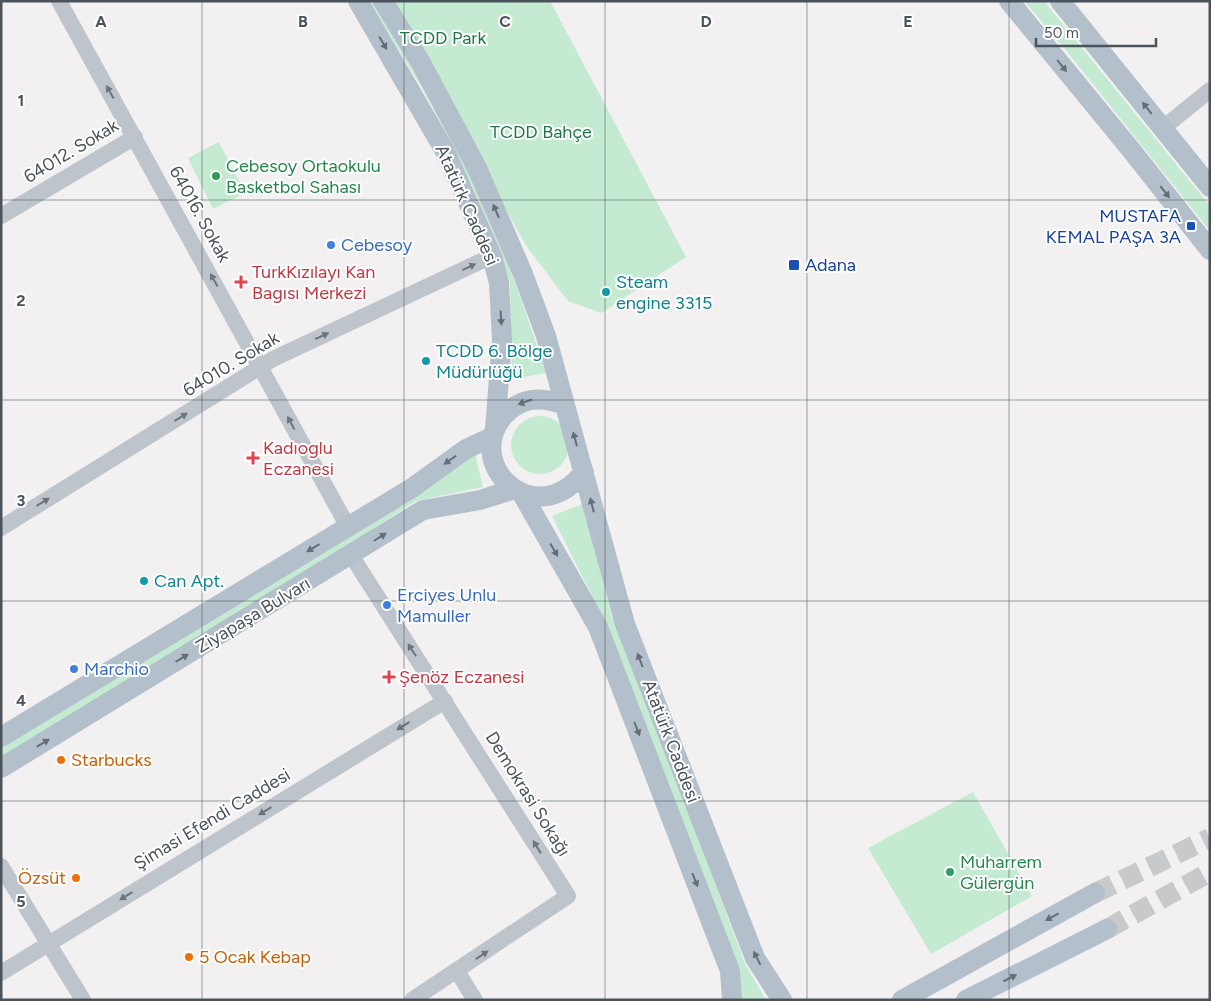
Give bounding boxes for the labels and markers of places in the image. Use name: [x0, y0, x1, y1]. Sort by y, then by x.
place label: Cebesoy Ortaokulu Basketbol Sahası: [226, 155, 381, 198]
marker: Cebesoy Ortaokulu Basketbol Sahası: [210, 170, 222, 182]
place label: MUSTAFA KEMAL PAŞA 3A: [1046, 205, 1181, 248]
marker: MUSTAFA KEMAL PAŞA 3A: [1185, 220, 1197, 232]
place label: Cebesoy: [341, 234, 413, 256]
marker: Cebesoy: [325, 239, 337, 251]
place label: Adana: [805, 254, 856, 276]
marker: Adana: [787, 258, 801, 272]
place label: TurkKızılayı Kan Bagısı Merkezi: [252, 261, 375, 304]
place label: Steam engine 3315: [616, 271, 712, 314]
marker: TurkKızılayı Kan Bagısı Merkezi: [234, 275, 248, 289]
marker: Steam engine 3315: [600, 286, 612, 298]
place label: TCDD 6. Bölge Müdürlüğü: [436, 340, 552, 383]
marker: TCDD 6. Bölge Müdürlüğü: [420, 355, 432, 367]
place label: Kadıoglu Eczanesi: [263, 437, 334, 480]
marker: Kadıoglu Eczanesi: [247, 452, 259, 464]
place label: Can Apt.: [154, 570, 224, 592]
marker: Can Apt.: [138, 575, 150, 587]
place label: Erciyes Unlu Mamuller: [397, 584, 496, 627]
marker: Erciyes Unlu Mamuller: [381, 599, 393, 611]
place label: Marchio: [84, 658, 149, 680]
marker: Marchio: [68, 663, 80, 675]
place label: Şenöz Eczanesi: [399, 666, 525, 688]
marker: Şenöz Eczanesi: [383, 671, 395, 683]
place label: Starbucks: [71, 749, 152, 771]
marker: Starbucks: [55, 754, 67, 766]
place label: Muharrem Gülergün: [960, 851, 1042, 894]
marker: Muharrem Gülergün: [944, 866, 956, 878]
place label: Özsüt: [18, 867, 66, 889]
marker: Özsüt: [70, 872, 82, 884]
place label: 5 Ocak Kebap: [199, 946, 311, 968]
marker: 5 Ocak Kebap: [183, 951, 195, 963]

